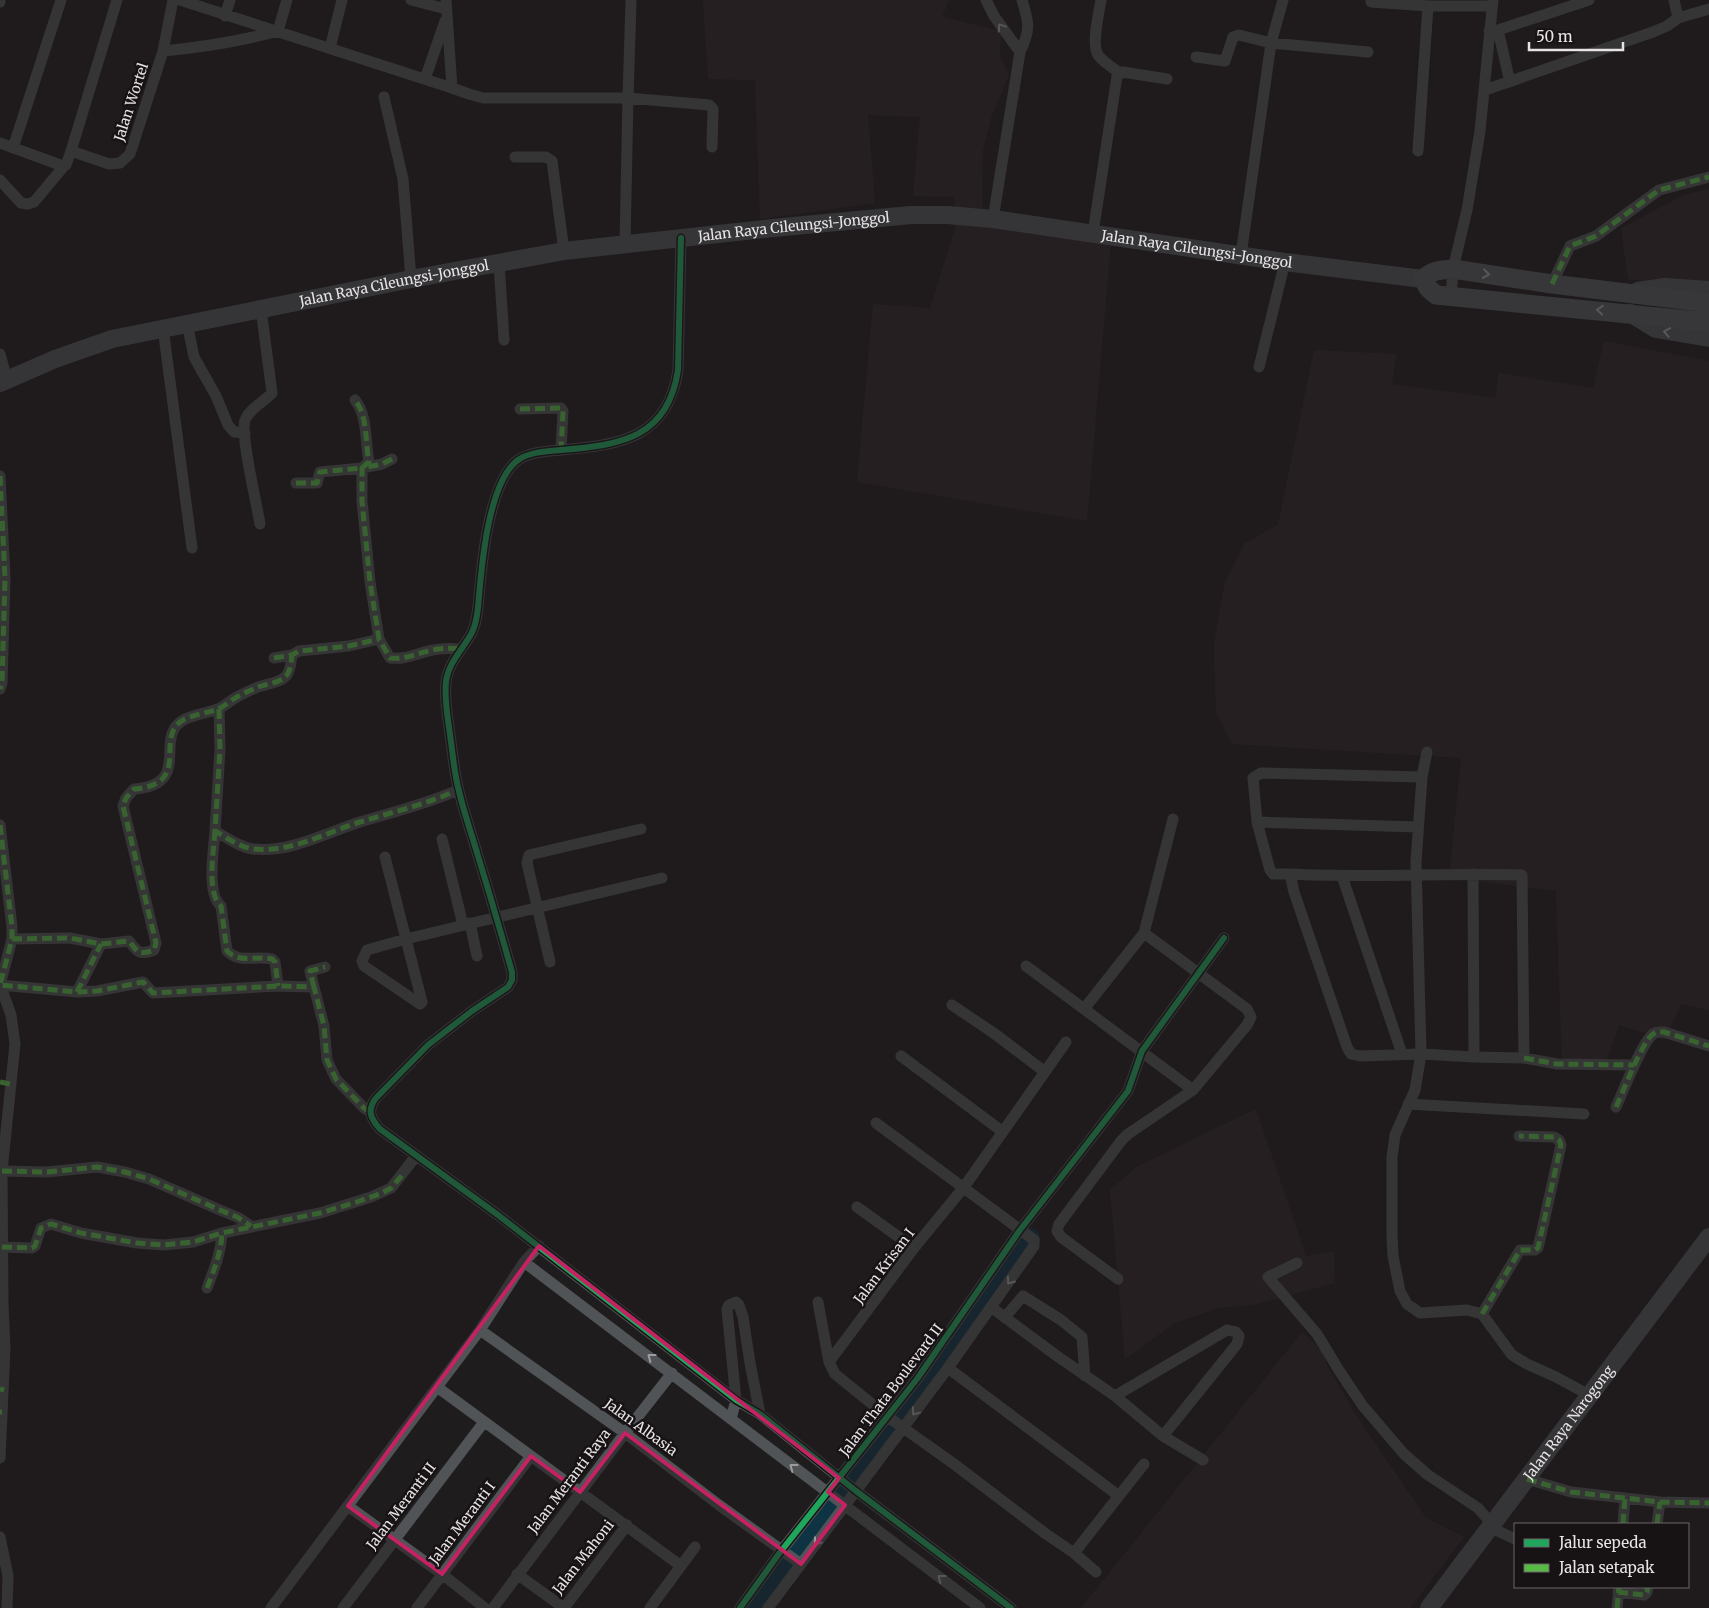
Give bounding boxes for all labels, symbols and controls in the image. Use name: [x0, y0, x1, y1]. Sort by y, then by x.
scale bar: [1529, 20, 1623, 52]
one-way arrow: [998, 23, 1007, 33]
text: 50 m: [1536, 27, 1573, 46]
street label: Jalan Wortel: [110, 60, 152, 144]
street label: Jalan Raya Cileungsi-Jonggol: [696, 208, 891, 245]
street label: Jalan Raya Cileungsi-Jonggol: [1099, 226, 1294, 272]
street label: Jalan Raya Cileungsi-Jonggol: [297, 256, 491, 310]
one-way arrow: [1482, 268, 1490, 279]
one-way arrow: [1596, 305, 1604, 316]
one-way arrow: [1663, 327, 1672, 337]
street label: Jalan Krisan I: [849, 1225, 918, 1308]
one-way arrow: [1007, 1275, 1016, 1285]
street label: Jalan Thata Boulevard II: [835, 1320, 947, 1461]
one-way arrow: [647, 1354, 657, 1363]
street label: Jalan Raya Narogong: [1519, 1361, 1618, 1485]
street label: Jalan Albasia: [600, 1394, 681, 1460]
one-way arrow: [912, 1406, 920, 1415]
street label: Jalan Meranti Raya: [523, 1425, 615, 1538]
street label: Jalan Meranti II: [362, 1459, 440, 1554]
one-way arrow: [790, 1463, 799, 1472]
street label: Jalan Meranti I: [424, 1478, 499, 1569]
street label: Jalan Mahoni: [548, 1516, 618, 1599]
legend: [1514, 1523, 1689, 1588]
text: Jalur sepeda: [1558, 1533, 1646, 1552]
one-way arrow: [815, 1536, 823, 1545]
text: Jalan setapak: [1558, 1558, 1655, 1577]
one-way arrow: [938, 1576, 947, 1584]

